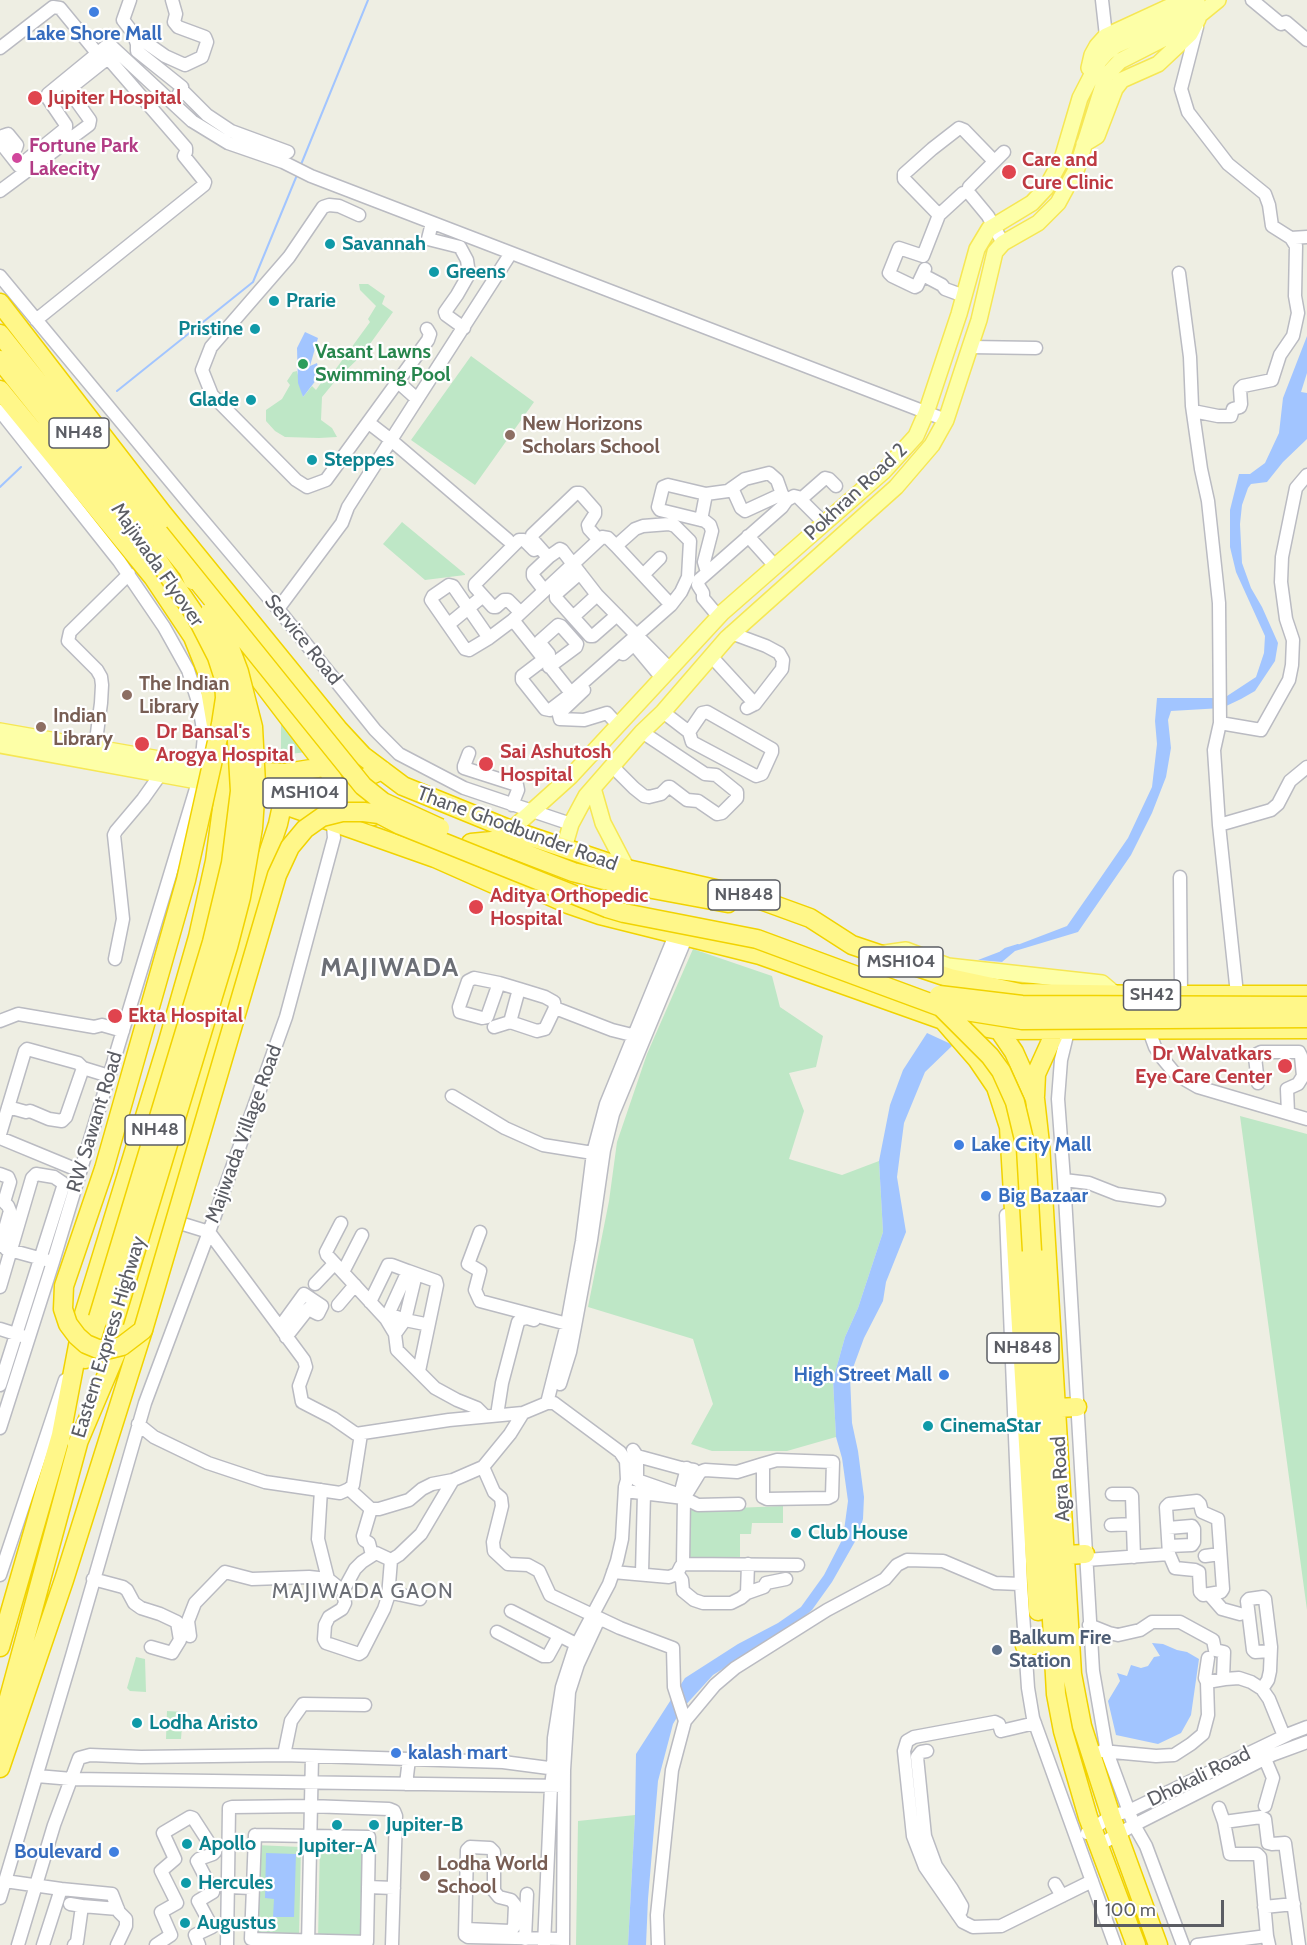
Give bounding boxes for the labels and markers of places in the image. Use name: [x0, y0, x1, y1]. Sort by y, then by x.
marker: Lake Shore Mall: [87, 5, 101, 19]
place label: Lake Shore Mall: [26, 22, 162, 46]
place label: Jupiter Hospital: [48, 86, 181, 110]
marker: Jupiter Hospital: [26, 89, 44, 107]
place label: Fortune Park Lakecity: [29, 134, 138, 181]
place label: Care and Cure Clinic: [1022, 148, 1113, 195]
marker: Fortune Park Lakecity: [10, 151, 24, 165]
marker: Care and Cure Clinic: [1000, 163, 1018, 181]
place label: Savannah: [342, 232, 426, 256]
marker: Savannah: [323, 237, 337, 251]
place label: Greens: [446, 260, 506, 284]
marker: Greens: [427, 265, 441, 279]
place label: Prarie: [286, 289, 336, 313]
marker: Prarie: [267, 294, 281, 308]
place label: Pristine: [178, 317, 243, 341]
marker: Pristine: [248, 322, 262, 336]
place label: Vasant Lawns Swimming Pool: [315, 340, 451, 387]
marker: Vasant Lawns Swimming Pool: [296, 357, 310, 371]
place label: Glade: [189, 388, 239, 412]
marker: Glade: [244, 393, 258, 407]
place label: New Horizons Scholars School: [522, 412, 660, 459]
marker: New Horizons Scholars School: [503, 428, 517, 442]
place label: Steppes: [324, 448, 394, 472]
marker: Steppes: [305, 453, 319, 467]
place label: The Indian Library: [139, 672, 230, 719]
marker: The Indian Library: [120, 688, 134, 702]
place label: Indian Library: [53, 704, 113, 751]
marker: Indian Library: [34, 720, 48, 734]
place label: Dr Bansal's Arogya Hospital: [156, 720, 294, 767]
marker: Dr Bansal's Arogya Hospital: [133, 735, 151, 753]
place label: Sai Ashutosh Hospital: [500, 740, 612, 787]
marker: Sai Ashutosh Hospital: [477, 755, 495, 773]
place label: Aditya Orthopedic Hospital: [490, 884, 648, 931]
marker: Aditya Orthopedic Hospital: [467, 898, 485, 916]
place label: Ekta Hospital: [128, 1004, 243, 1028]
marker: Ekta Hospital: [106, 1007, 124, 1025]
place label: Dr Walvatkars Eye Care Center: [1135, 1042, 1272, 1089]
marker: Dr Walvatkars Eye Care Center: [1276, 1057, 1294, 1075]
place label: Lake City Mall: [971, 1133, 1092, 1157]
marker: Lake City Mall: [952, 1138, 966, 1152]
place label: Big Bazaar: [998, 1184, 1088, 1208]
marker: Big Bazaar: [979, 1189, 993, 1203]
place label: High Street Mall: [794, 1363, 932, 1387]
marker: High Street Mall: [937, 1368, 951, 1382]
place label: CinemaStar: [940, 1414, 1041, 1438]
marker: CinemaStar: [921, 1419, 935, 1433]
place label: Club House: [808, 1521, 908, 1545]
marker: Club House: [789, 1526, 803, 1540]
place label: Balkum Fire Station: [1009, 1626, 1111, 1673]
marker: Balkum Fire Station: [990, 1643, 1004, 1657]
place label: Lodha Aristo: [149, 1711, 258, 1735]
marker: Lodha Aristo: [130, 1716, 144, 1730]
place label: kalash mart: [408, 1741, 508, 1765]
marker: kalash mart: [389, 1746, 403, 1760]
place label: Jupiter-B: [386, 1813, 463, 1837]
marker: Jupiter-A: [330, 1818, 344, 1832]
marker: Jupiter-B: [367, 1818, 381, 1832]
place label: Apollo: [199, 1832, 256, 1856]
place label: Jupiter-A: [298, 1834, 376, 1858]
marker: Apollo: [180, 1837, 194, 1851]
place label: Boulevard: [14, 1840, 102, 1864]
marker: Boulevard: [107, 1845, 121, 1859]
place label: Lodha World School: [437, 1852, 548, 1899]
marker: Lodha World School: [418, 1869, 432, 1883]
place label: Hercules: [198, 1871, 273, 1895]
marker: Hercules: [179, 1876, 193, 1890]
place label: Augustus: [197, 1911, 276, 1935]
marker: Augustus: [178, 1916, 192, 1930]

